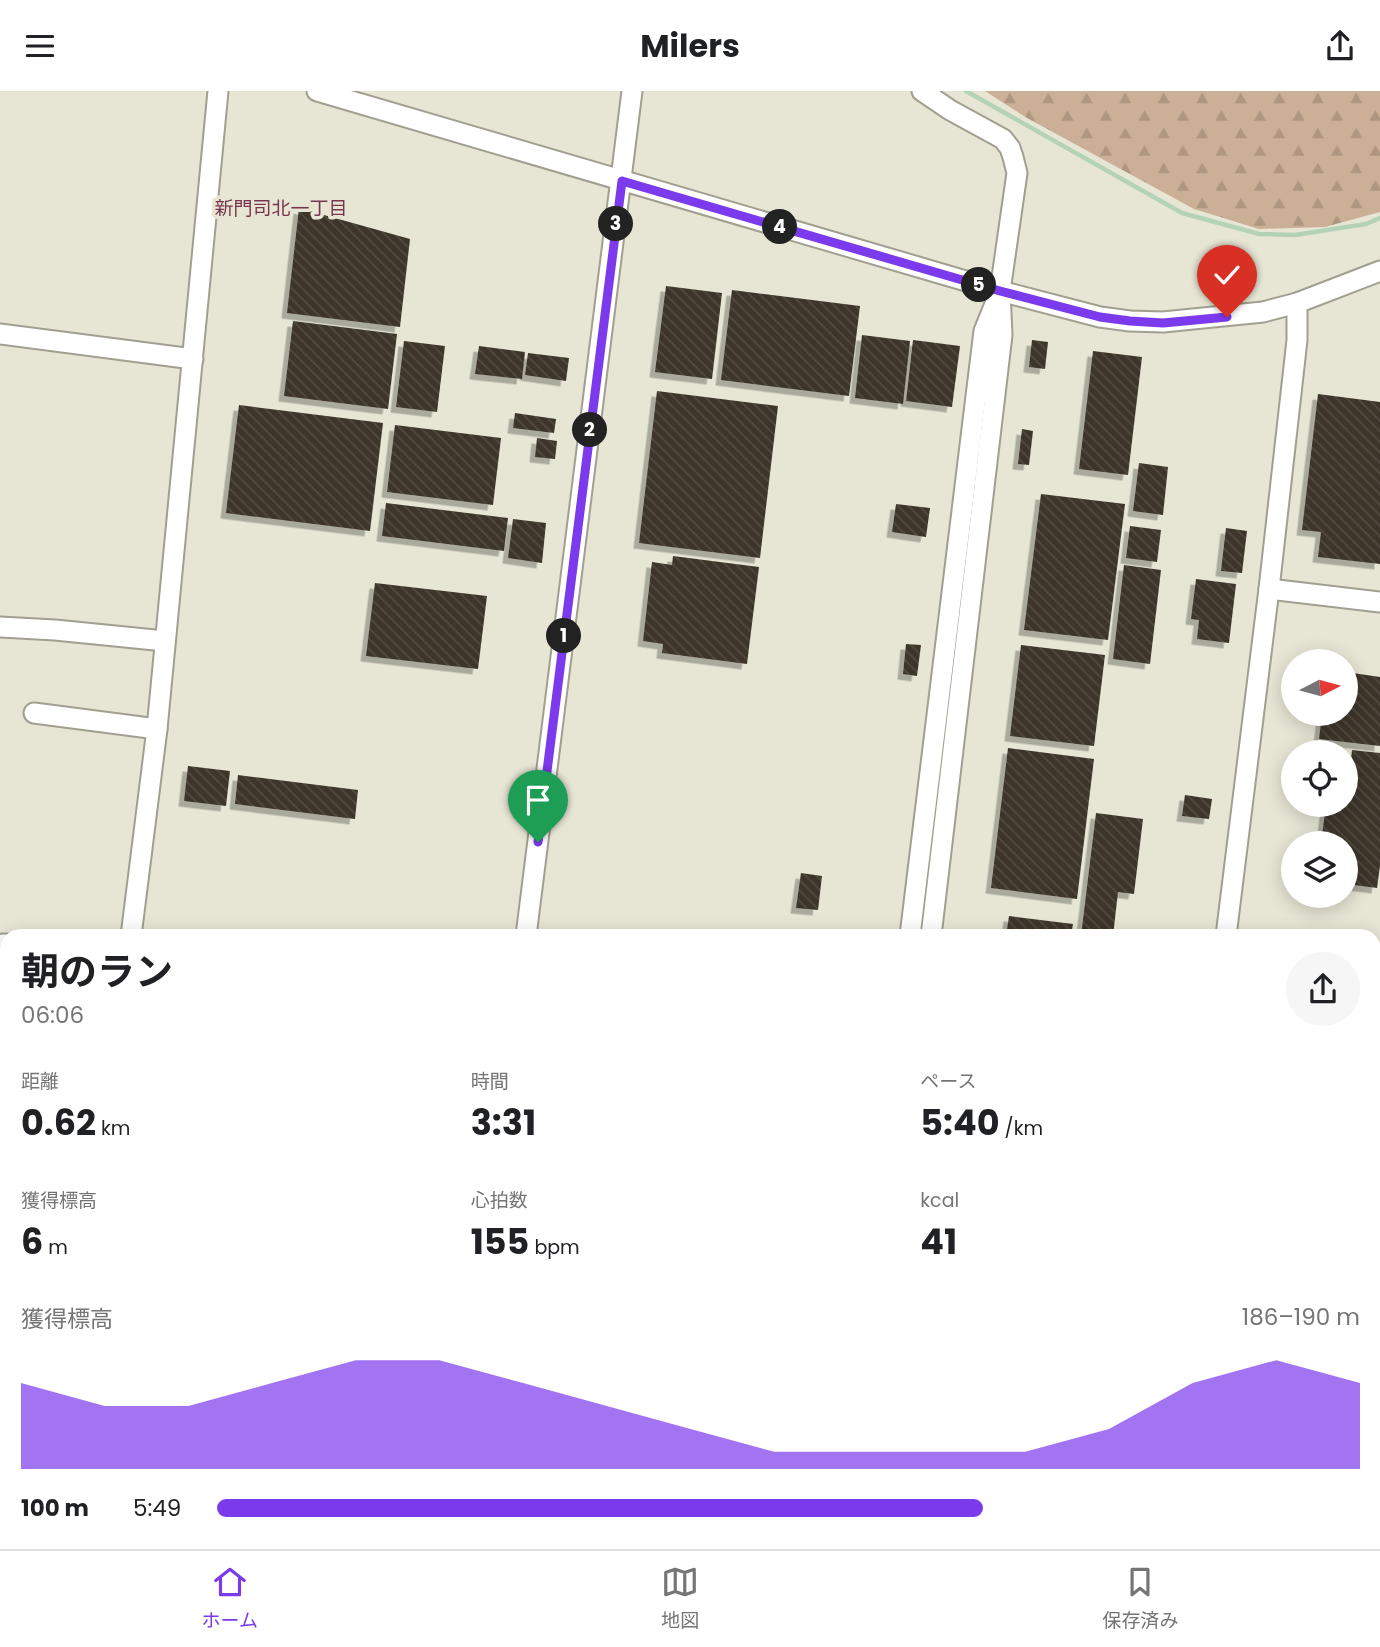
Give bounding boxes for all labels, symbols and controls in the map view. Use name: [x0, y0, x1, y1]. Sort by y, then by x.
text: Milers: [640, 23, 740, 68]
icon: menu: [21, 27, 59, 65]
icon: share: [1321, 27, 1359, 65]
district label: 新門司北一丁目: [214, 195, 348, 222]
pin: 3: [598, 207, 634, 241]
pin: 4: [762, 209, 798, 245]
text: 3: [610, 210, 621, 237]
text: 4: [773, 213, 786, 240]
pin: [1197, 245, 1257, 317]
icon: check: [1208, 256, 1246, 294]
pin: 5: [962, 267, 996, 303]
text: 5: [972, 271, 985, 298]
pin: 2: [572, 413, 608, 447]
text: 2: [584, 416, 595, 443]
pin: 1: [546, 619, 582, 653]
text: 1: [560, 622, 567, 649]
north arrow: [1281, 649, 1358, 726]
map controls: [1281, 649, 1358, 908]
button: locate: [1281, 740, 1358, 817]
pin: [508, 770, 568, 842]
icon: arrive: [519, 781, 557, 819]
button: layers: [1281, 831, 1358, 908]
text: 朝のラン: [21, 945, 173, 998]
button: share: [1286, 952, 1360, 1026]
text: 06:06: [21, 999, 84, 1031]
text: 距離: [21, 1068, 59, 1095]
text: 時間: [471, 1068, 509, 1095]
text: ペース: [920, 1068, 976, 1095]
text: 0.62: [21, 1098, 96, 1147]
text: 3:31: [471, 1098, 536, 1147]
text: 5:40: [920, 1098, 1000, 1147]
text: km: [96, 1115, 130, 1142]
text: /km: [1000, 1115, 1043, 1142]
text: 獲得標高: [21, 1187, 97, 1214]
text: 心拍数: [471, 1187, 528, 1214]
text: kcal: [920, 1187, 959, 1214]
text: 6: [21, 1217, 43, 1266]
text: 155: [471, 1217, 529, 1266]
text: 41: [920, 1217, 957, 1266]
text: m: [43, 1234, 68, 1261]
text: bpm: [529, 1234, 580, 1261]
text: 186–190 m: [1242, 1301, 1360, 1333]
text: 獲得標高: [21, 1303, 113, 1335]
text: 100 m: [21, 1492, 89, 1524]
text: 5:49: [133, 1492, 181, 1524]
tab: ホーム: [202, 1563, 258, 1635]
tab: 地図: [661, 1563, 699, 1635]
tab: 保存済み: [1102, 1563, 1178, 1635]

